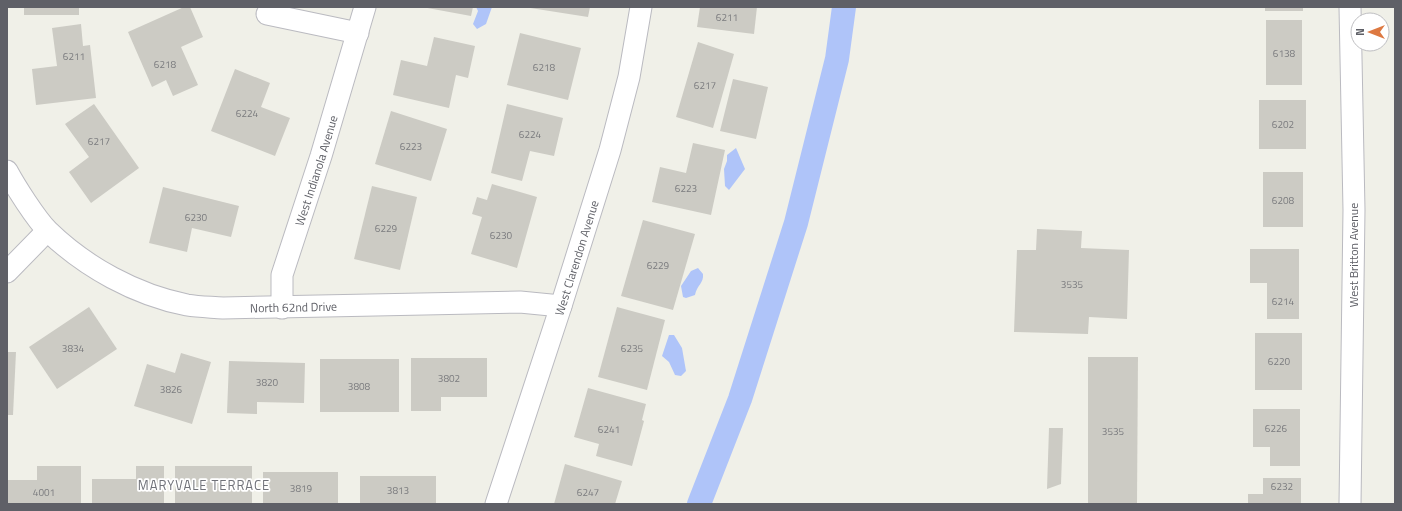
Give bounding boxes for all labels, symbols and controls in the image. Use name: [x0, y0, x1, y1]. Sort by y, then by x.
house number: 6211: [716, 10, 738, 25]
north arrow: [1350, 12, 1390, 52]
text: N: [1352, 28, 1368, 36]
house number: 6138: [1273, 46, 1296, 61]
house number: 6211: [63, 49, 85, 64]
house number: 6218: [154, 57, 177, 72]
house number: 6218: [533, 60, 556, 75]
house number: 6217: [694, 78, 716, 93]
house number: 6224: [236, 106, 259, 121]
street label: West Indianola Avenue: [289, 113, 342, 228]
house number: 6202: [1272, 117, 1294, 132]
house number: 6224: [519, 127, 542, 142]
house number: 6217: [88, 134, 110, 149]
house number: 6223: [400, 139, 422, 154]
house number: 6223: [675, 181, 697, 196]
house number: 6208: [1272, 193, 1295, 208]
street label: West Clarendon Avenue: [549, 198, 603, 318]
street label: West Britton Avenue: [1344, 203, 1363, 307]
house number: 6230: [185, 210, 208, 225]
house number: 6229: [375, 221, 398, 236]
house number: 6230: [490, 228, 513, 243]
house number: 6229: [647, 258, 670, 273]
house number: 3535: [1061, 277, 1084, 292]
house number: 6214: [1272, 294, 1295, 309]
street label: North 62nd Drive: [250, 296, 337, 317]
house number: 3834: [62, 341, 85, 356]
house number: 6235: [621, 341, 644, 356]
house number: 6220: [1268, 354, 1291, 369]
house number: 3802: [438, 371, 460, 386]
house number: 3820: [256, 375, 279, 390]
house number: 3808: [348, 379, 371, 394]
house number: 3826: [160, 382, 183, 397]
house number: 6226: [1265, 421, 1288, 436]
house number: 6241: [598, 422, 620, 437]
house number: 3535: [1102, 424, 1125, 439]
district label: MARYVALE TERRACE: [138, 475, 270, 495]
house number: 6232: [1271, 479, 1293, 494]
house number: 3819: [290, 481, 313, 496]
house number: 3813: [387, 483, 409, 498]
house number: 4001: [33, 485, 55, 500]
house number: 6247: [577, 485, 599, 500]

